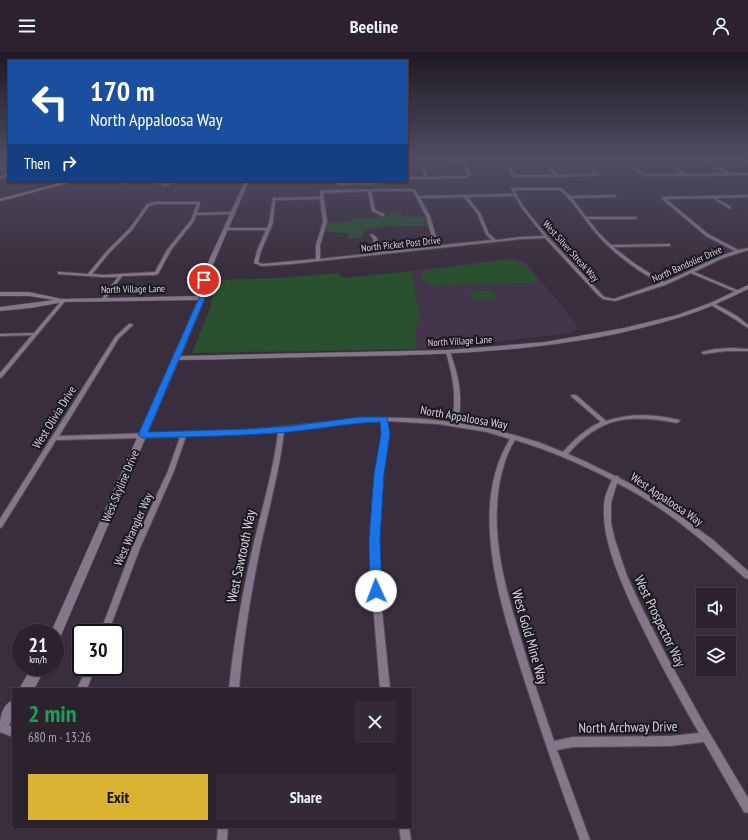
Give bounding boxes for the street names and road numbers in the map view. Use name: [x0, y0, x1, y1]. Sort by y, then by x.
street label: West Silver Streak Way: [540, 218, 602, 285]
street label: North Picket Post Drive: [361, 233, 441, 255]
street label: North Bandolier Drive: [650, 243, 724, 285]
street label: North Village Lane: [101, 282, 165, 296]
street label: North Village Lane: [428, 333, 492, 349]
street label: West Olivia Drive: [29, 383, 79, 451]
street label: North Appaloosa Way: [419, 402, 509, 432]
street label: West Skyline Drive: [98, 448, 142, 524]
street label: West Appaloosa Way: [628, 469, 707, 529]
street label: West Wrangler Way: [110, 489, 156, 568]
street label: West Sawtooth Way: [222, 507, 260, 604]
street label: West Prospector Way: [630, 572, 690, 670]
street label: West Gold Mine Way: [508, 587, 552, 687]
street label: North Archway Drive: [578, 717, 678, 737]

